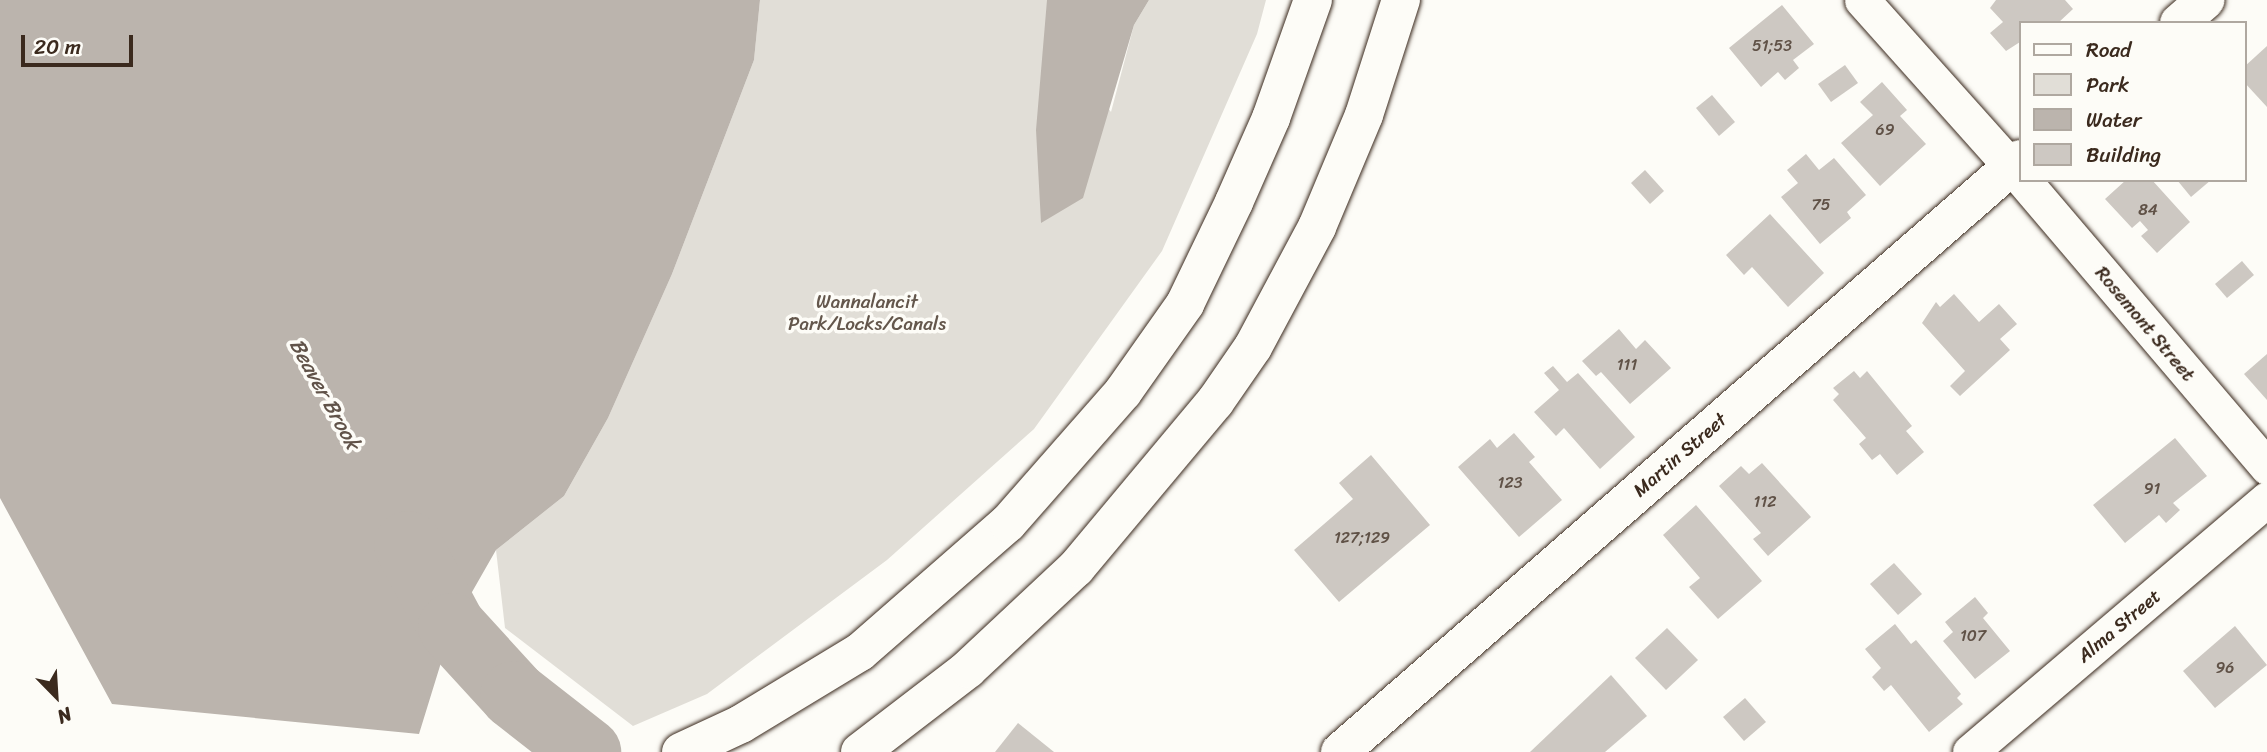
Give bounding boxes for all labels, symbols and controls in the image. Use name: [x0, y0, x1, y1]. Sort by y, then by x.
scale bar: [24, 21, 136, 65]
legend: [2018, 21, 2246, 182]
text: 20 m: [34, 28, 81, 66]
text: Road: [2086, 31, 2131, 69]
house number: 51;53: [1752, 36, 1792, 56]
text: Park: [2086, 66, 2129, 104]
text: Water: [2086, 101, 2141, 139]
house number: 69: [1876, 120, 1894, 140]
text: Building: [2086, 136, 2161, 174]
house number: 75: [1812, 195, 1830, 215]
house number: 84: [2138, 200, 2158, 220]
street label: Rosemont Street: [2090, 262, 2200, 386]
park label: Wannalancit Park/Locks/Canals: [788, 291, 946, 335]
water label: Beaver Brook: [284, 334, 366, 454]
house number: 111: [1617, 355, 1637, 375]
street label: Martin Street: [1628, 408, 1732, 502]
house number: 123: [1498, 473, 1522, 493]
house number: 91: [2144, 479, 2160, 499]
house number: 112: [1754, 492, 1776, 512]
house number: 127;129: [1334, 528, 1390, 548]
street label: Alma Street: [2073, 584, 2165, 668]
house number: 107: [1960, 626, 1986, 646]
house number: 96: [2216, 658, 2234, 678]
north arrow: [21, 661, 91, 731]
text: N: [52, 698, 77, 733]

